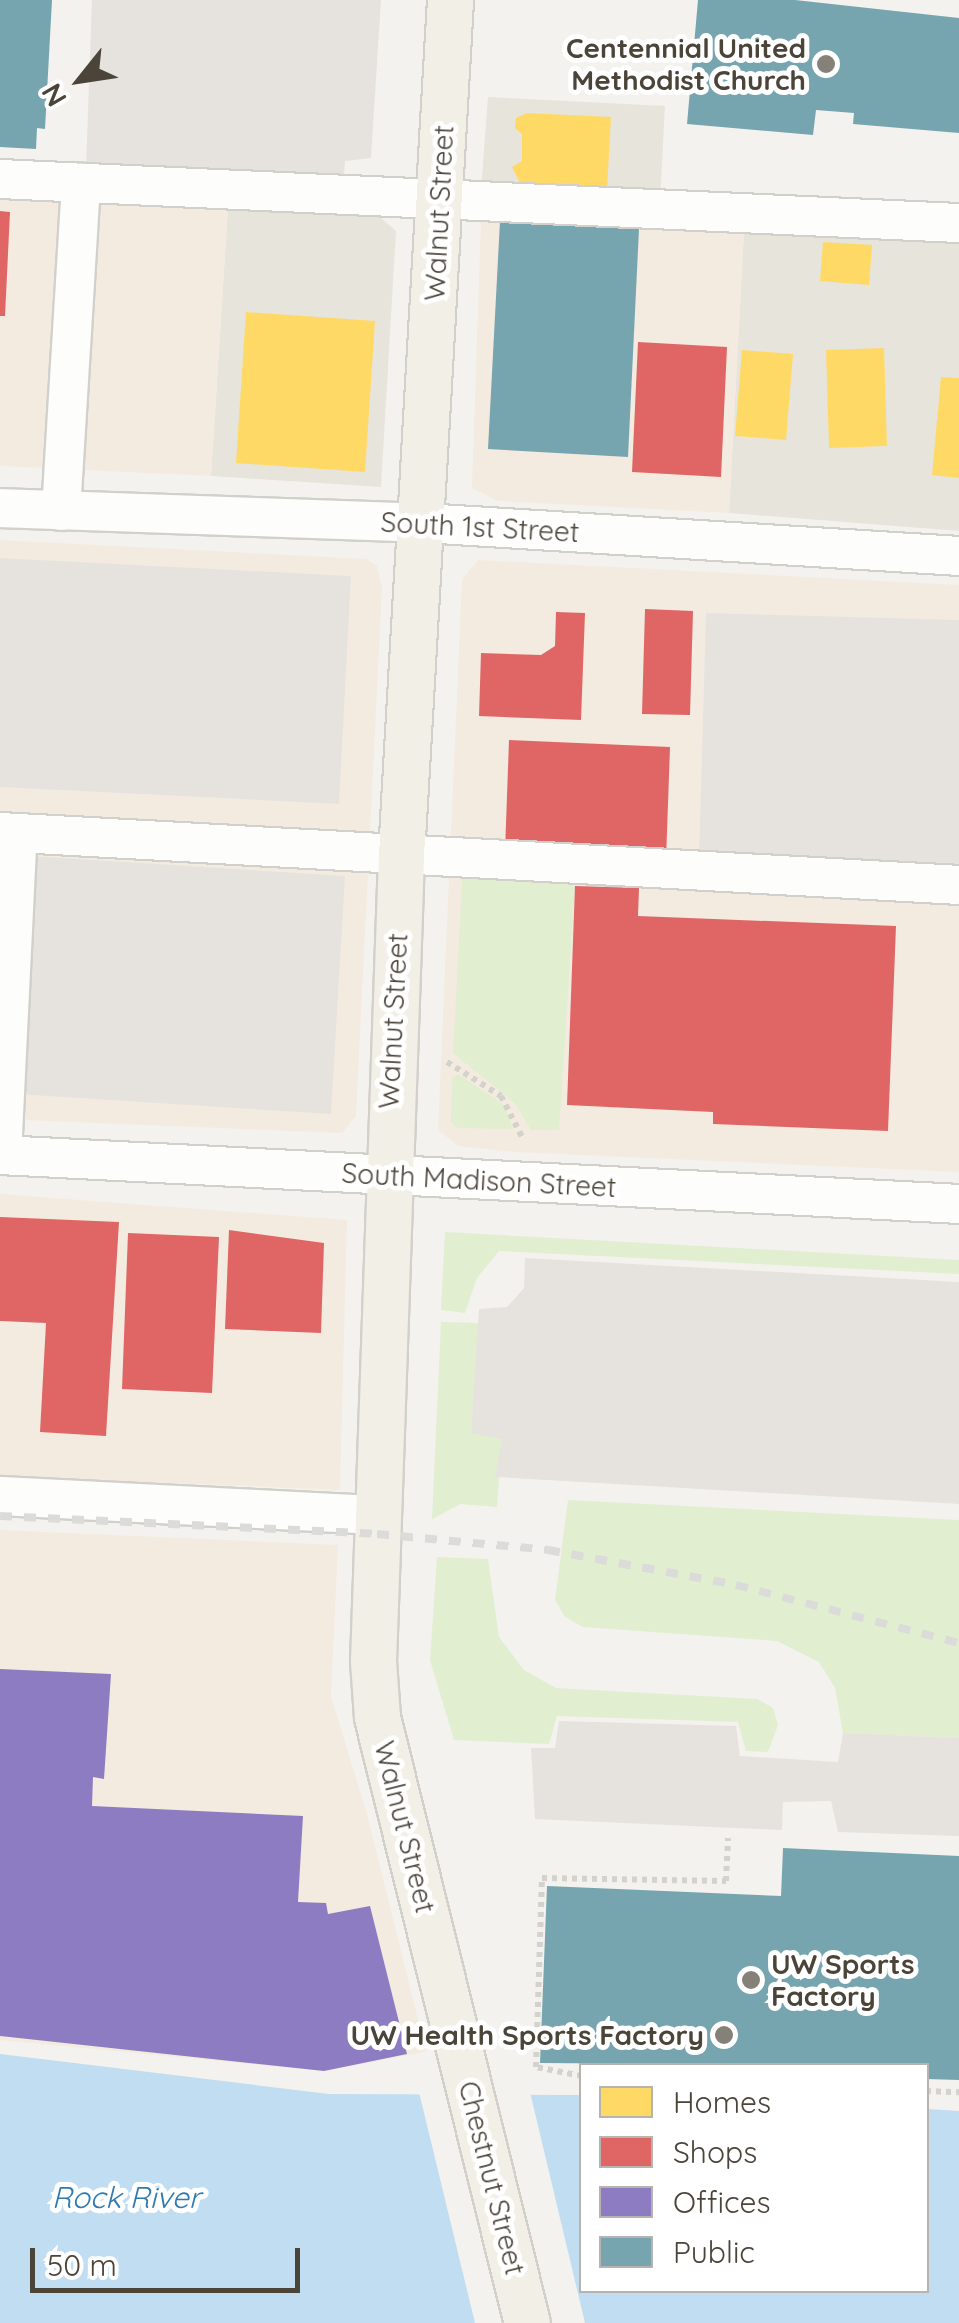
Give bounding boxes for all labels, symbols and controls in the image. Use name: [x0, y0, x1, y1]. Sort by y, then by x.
north arrow: [30, 30, 130, 130]
place label: Centennial United Methodist Church: [566, 31, 806, 97]
marker: Centennial United Methodist Church: [815, 53, 837, 75]
text: N: [33, 78, 74, 113]
street label: Walnut Street: [418, 124, 460, 302]
street label: South 1st Street: [380, 505, 580, 549]
street label: Walnut Street: [372, 932, 414, 1110]
street label: South Madison Street: [341, 1156, 617, 1204]
street label: Walnut Street: [367, 1738, 443, 1916]
place label: UW Sports Factory: [771, 1947, 914, 2013]
marker: UW Sports Factory: [740, 1969, 762, 1991]
place label: UW Health Sports Factory: [351, 2018, 704, 2052]
marker: UW Health Sports Factory: [713, 2024, 735, 2046]
legend: [579, 2063, 929, 2293]
street label: Chestnut Street: [452, 2078, 532, 2278]
text: Homes: [673, 2083, 771, 2121]
text: Shops: [673, 2133, 757, 2171]
water label: Rock River: [52, 2179, 200, 2215]
text: Offices: [673, 2183, 771, 2221]
scale bar: [35, 2228, 305, 2290]
text: Public: [673, 2233, 755, 2271]
text: 50 m: [47, 2246, 117, 2284]

